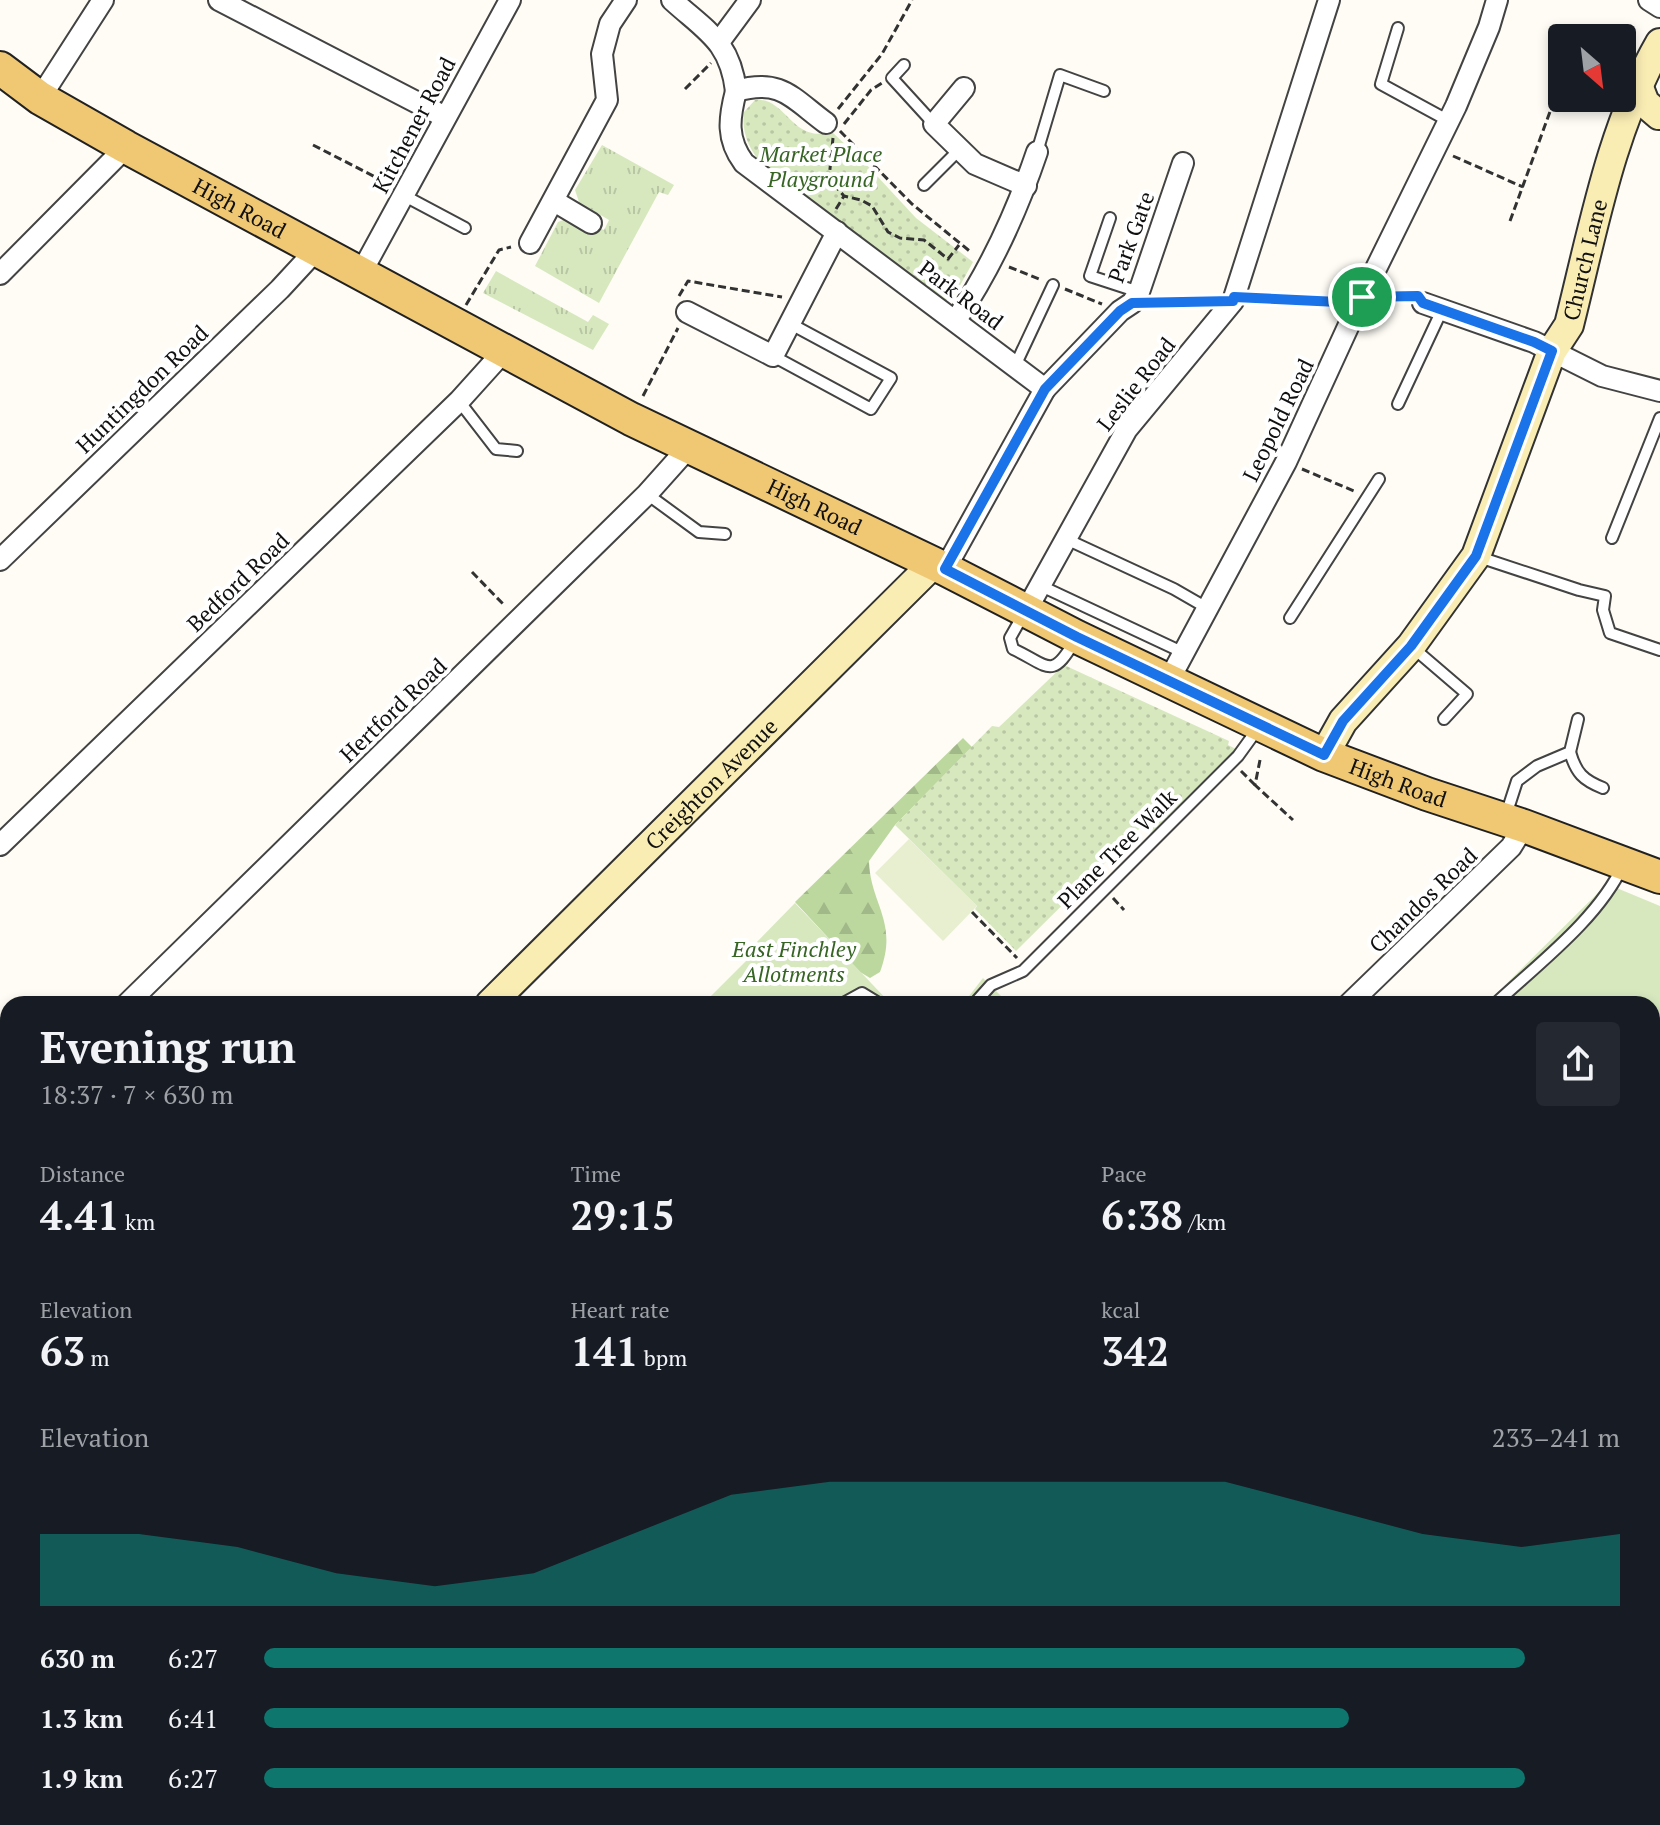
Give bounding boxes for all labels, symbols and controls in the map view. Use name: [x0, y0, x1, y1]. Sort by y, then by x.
north arrow: [1548, 24, 1636, 112]
map controls: [1548, 24, 1636, 112]
street label: Kitchener Road: [365, 52, 462, 198]
park label: Market Place Playground: [759, 139, 882, 193]
street label: High Road: [188, 171, 291, 245]
street label: Park Gate: [1101, 187, 1160, 286]
street label: Church Lane: [1556, 196, 1613, 324]
street label: Park Road: [913, 253, 1009, 336]
pin: [1328, 263, 1396, 331]
icon: arrive: [1340, 275, 1384, 319]
street label: Huntingdon Road: [69, 318, 214, 459]
street label: Leslie Road: [1090, 331, 1181, 437]
street label: Leopold Road: [1235, 354, 1320, 486]
street label: High Road: [763, 471, 867, 541]
street label: Bedford Road: [180, 526, 295, 638]
street label: Hertford Road: [333, 651, 452, 768]
street label: Creighton Avenue: [639, 712, 783, 856]
street label: High Road: [1346, 751, 1451, 814]
street label: Plane Tree Walk: [1051, 782, 1183, 915]
street label: Chandos Road: [1362, 841, 1483, 959]
park label: East Finchley Allotments: [731, 934, 857, 988]
text: Evening run: [40, 1017, 296, 1076]
button: share: [1536, 1022, 1620, 1106]
text: 18:37 · 7 × 630 m: [40, 1077, 234, 1111]
text: Distance: [40, 1159, 125, 1188]
text: Time: [571, 1159, 621, 1188]
text: Pace: [1101, 1159, 1146, 1188]
text: 4.41: [40, 1188, 120, 1241]
text: 29:15: [571, 1188, 675, 1241]
text: 6:38: [1101, 1188, 1183, 1241]
text: km: [120, 1207, 155, 1236]
text: /km: [1183, 1207, 1226, 1236]
text: Elevation: [40, 1295, 132, 1324]
text: Heart rate: [571, 1295, 670, 1324]
text: kcal: [1101, 1295, 1140, 1324]
text: 63: [40, 1324, 85, 1377]
text: 141: [571, 1324, 638, 1377]
text: 342: [1101, 1324, 1169, 1377]
text: m: [85, 1343, 110, 1372]
text: bpm: [638, 1343, 687, 1372]
text: Elevation: [40, 1420, 149, 1454]
text: 233–241 m: [1492, 1420, 1620, 1454]
text: 630 m: [40, 1641, 115, 1675]
text: 6:27: [168, 1641, 218, 1675]
text: 1.3 km: [40, 1701, 123, 1735]
text: 6:41: [168, 1701, 218, 1735]
text: 1.9 km: [40, 1761, 123, 1795]
text: 6:27: [168, 1761, 218, 1795]

